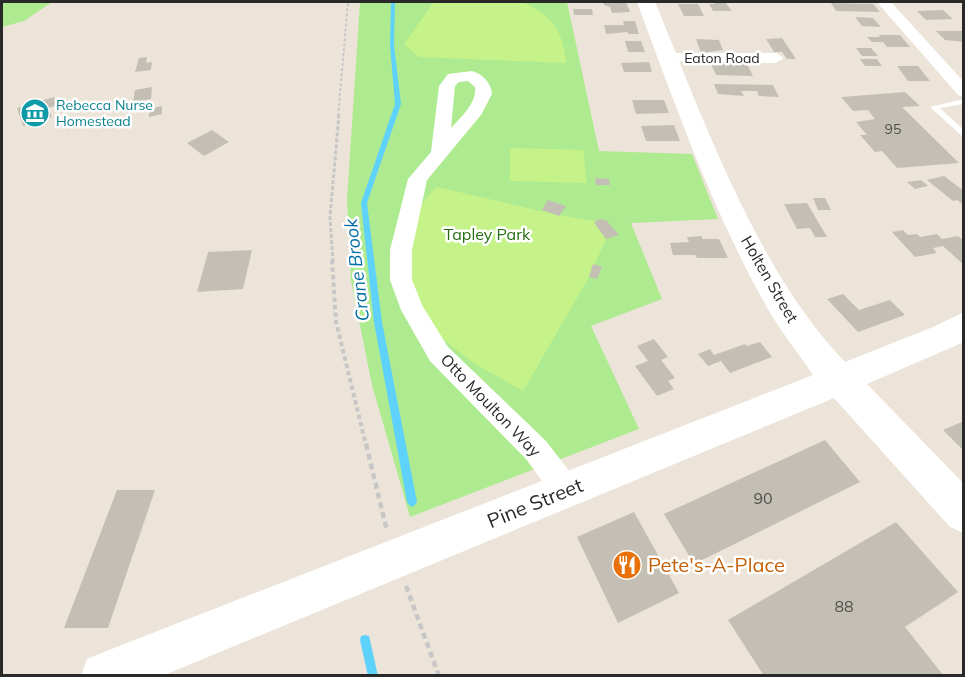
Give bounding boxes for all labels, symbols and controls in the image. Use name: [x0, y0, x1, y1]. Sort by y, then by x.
street label: Eaton Road: [684, 49, 760, 67]
place label: Rebecca Nurse Homestead: [56, 96, 153, 130]
museum icon: Rebecca Nurse Homestead: [19, 97, 51, 129]
house number: 95: [885, 120, 901, 138]
water label: Crane Brook: [339, 217, 374, 323]
park label: Tapley Park: [444, 224, 531, 244]
street label: Holten Street: [737, 232, 803, 326]
street label: Otto Moulton Way: [437, 349, 546, 461]
street label: Pine Street: [483, 472, 586, 533]
house number: 90: [753, 488, 773, 508]
restaurant icon: Pete's-A-Place: [611, 549, 643, 581]
place label: Pete's-A-Place: [648, 552, 785, 577]
house number: 88: [834, 596, 854, 616]

